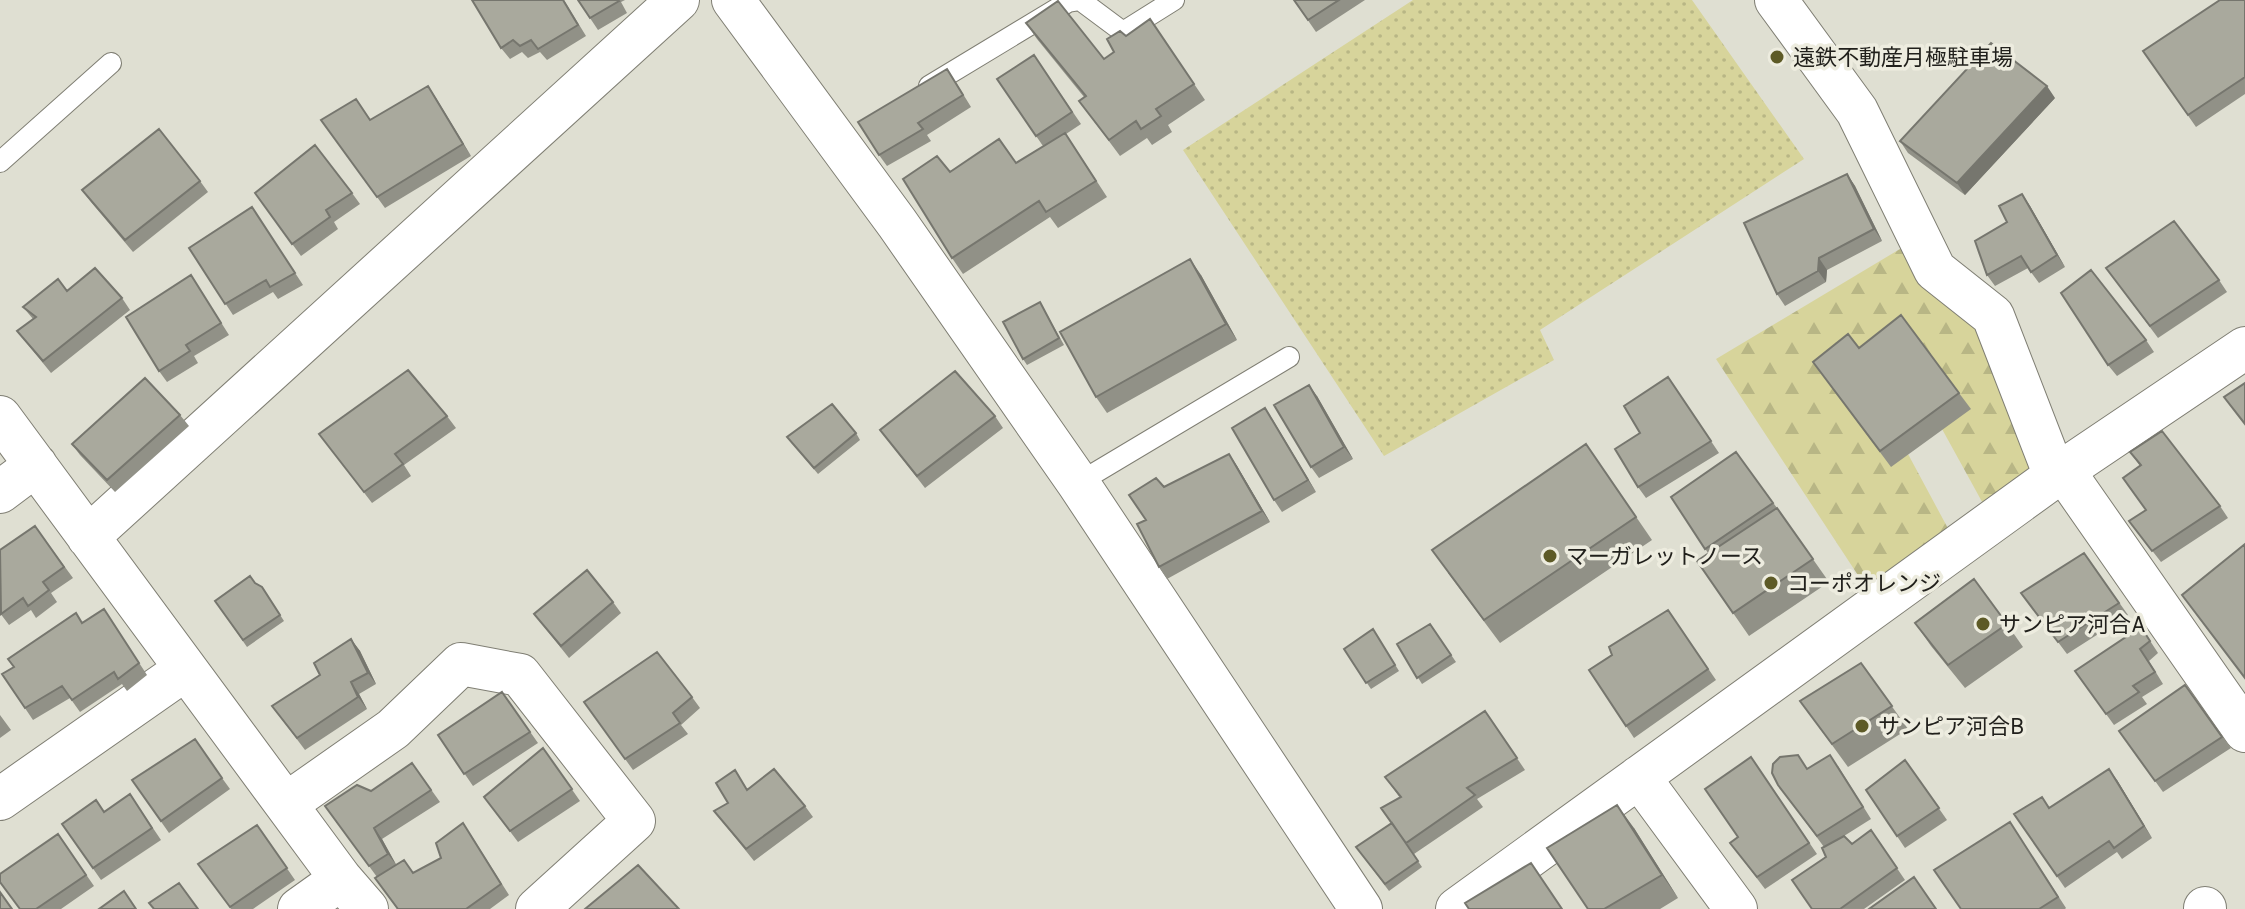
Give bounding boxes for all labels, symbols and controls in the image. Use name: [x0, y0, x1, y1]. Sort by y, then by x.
place label: 遠鉄不動産月極駐車場: [1793, 46, 2013, 73]
marker: 遠鉄不動産月極駐車場: [1768, 48, 1786, 66]
place label: マーガレットノース: [1566, 545, 1763, 572]
marker: マーガレットノース: [1541, 547, 1559, 565]
place label: コーポオレンジ: [1787, 572, 1941, 599]
marker: コーポオレンジ: [1762, 574, 1780, 592]
place label: サンピア河合A: [1999, 613, 2146, 640]
marker: サンピア河合A: [1974, 615, 1992, 633]
place label: サンピア河合B: [1878, 715, 2024, 742]
marker: サンピア河合B: [1853, 717, 1871, 735]

